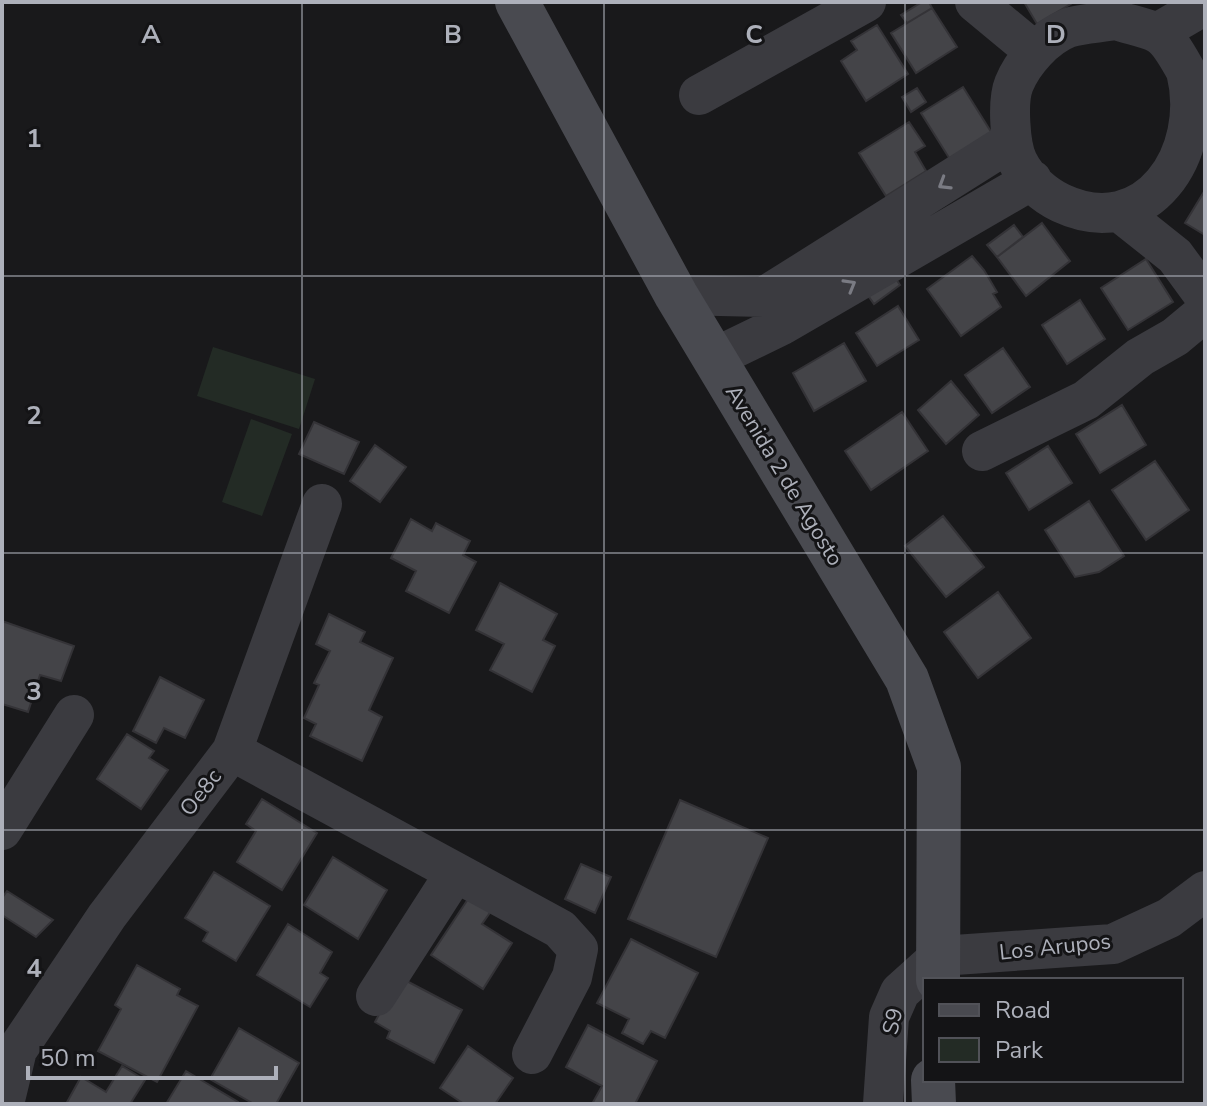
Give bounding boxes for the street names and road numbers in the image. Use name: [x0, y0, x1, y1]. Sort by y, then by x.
street label: Avenida 2 de Agosto: [718, 379, 850, 572]
street label: Oe8c: [173, 763, 229, 822]
street label: Los Arupos: [998, 926, 1112, 968]
street label: S9: [875, 1005, 911, 1038]

